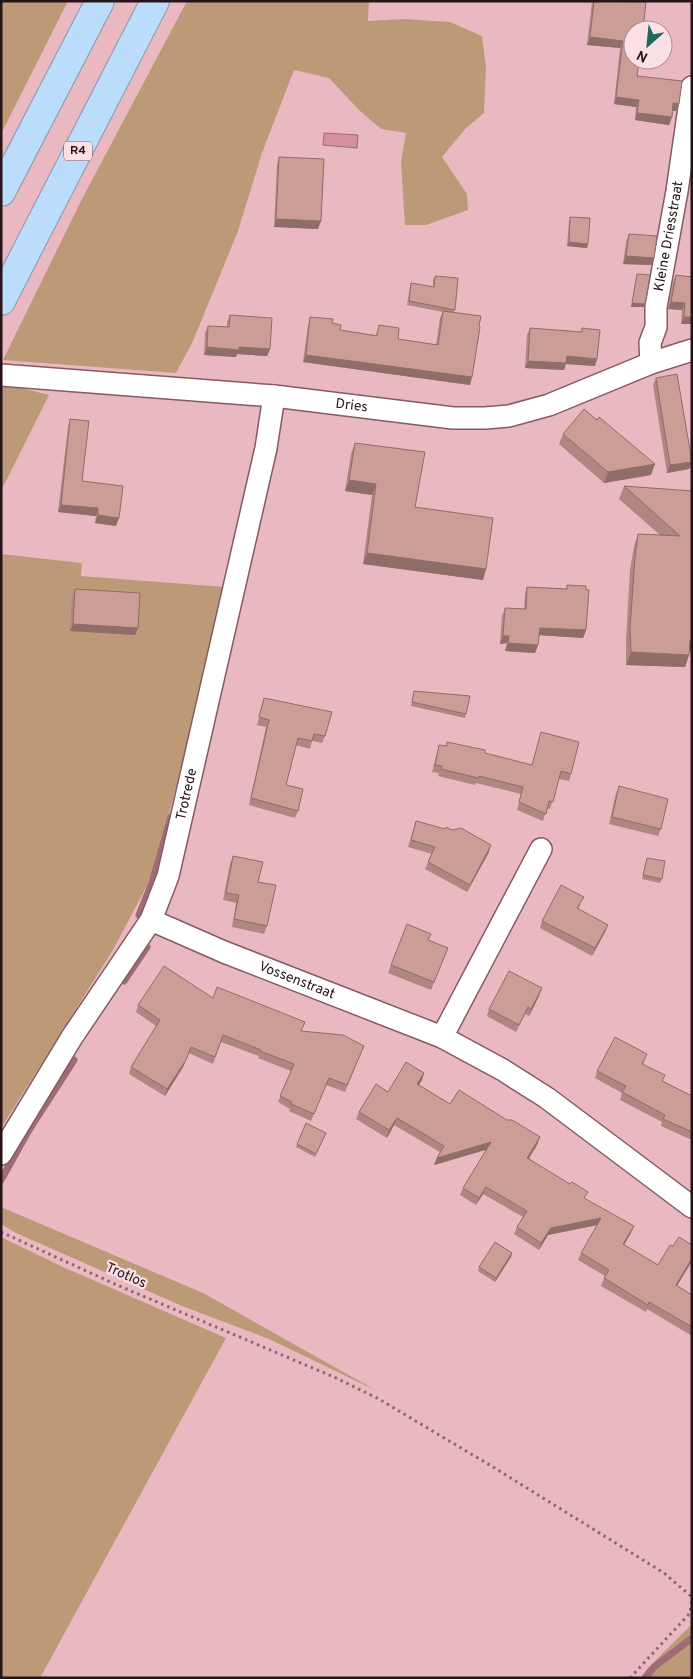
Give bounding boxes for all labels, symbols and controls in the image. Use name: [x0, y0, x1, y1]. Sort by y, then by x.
north arrow: [623, 20, 673, 70]
text: N: [634, 45, 651, 65]
road number: R4: [64, 142, 92, 160]
street label: Kleine Driesstraat: [650, 180, 687, 293]
street label: Dries: [334, 395, 369, 416]
street label: Trotrede: [173, 767, 201, 822]
street label: Vossenstraat: [256, 958, 337, 1003]
street label: Trotlos: [103, 1260, 149, 1292]

